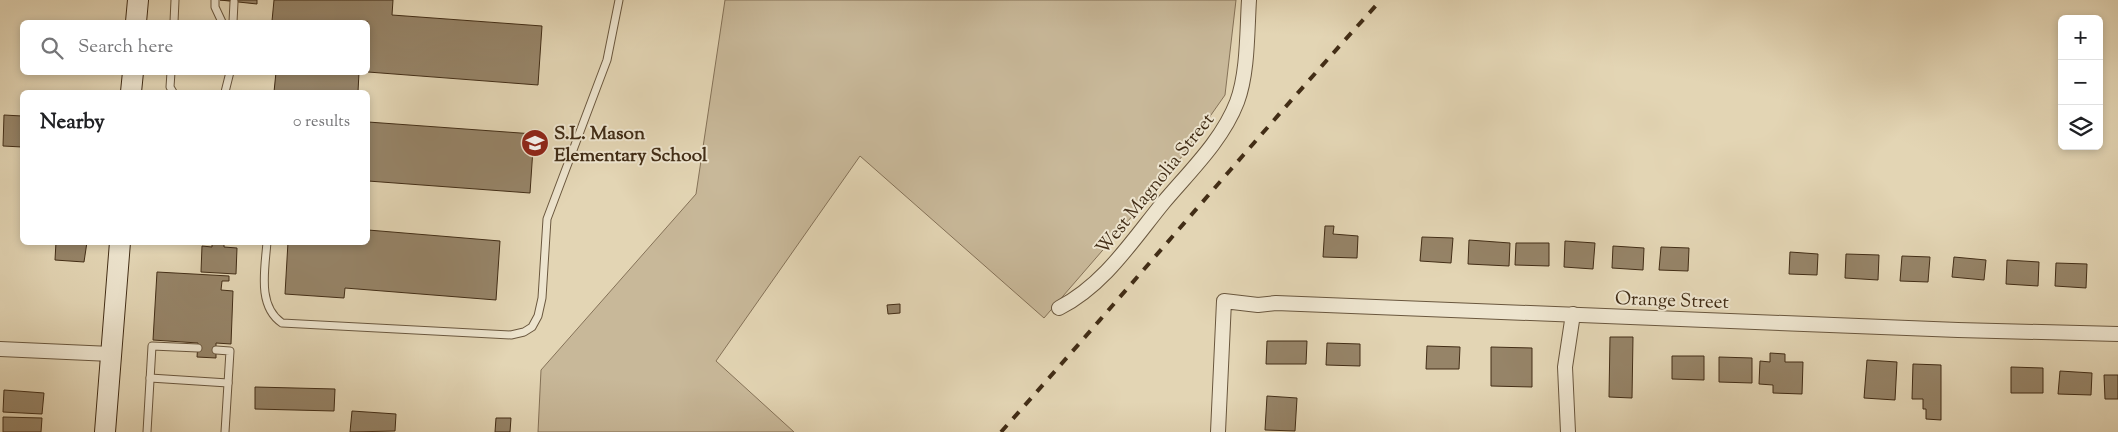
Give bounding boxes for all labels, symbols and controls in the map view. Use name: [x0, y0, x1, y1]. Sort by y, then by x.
map controls: [2058, 15, 2103, 150]
button: +: [2058, 15, 2103, 60]
search box: [20, 20, 370, 75]
icon: search: [38, 34, 66, 62]
text: Search here: [78, 34, 173, 61]
button: −: [2058, 60, 2103, 105]
button: layers: [2058, 105, 2103, 150]
text: Nearby: [40, 108, 105, 138]
street label: West Magnolia Street: [1090, 108, 1222, 261]
text: 0 results: [293, 111, 350, 134]
place label: S.L. Mason Elementary School: [554, 121, 708, 170]
school or university icon: S.L. Mason Elementary School: [520, 128, 550, 158]
street label: Orange Street: [1614, 286, 1730, 317]

